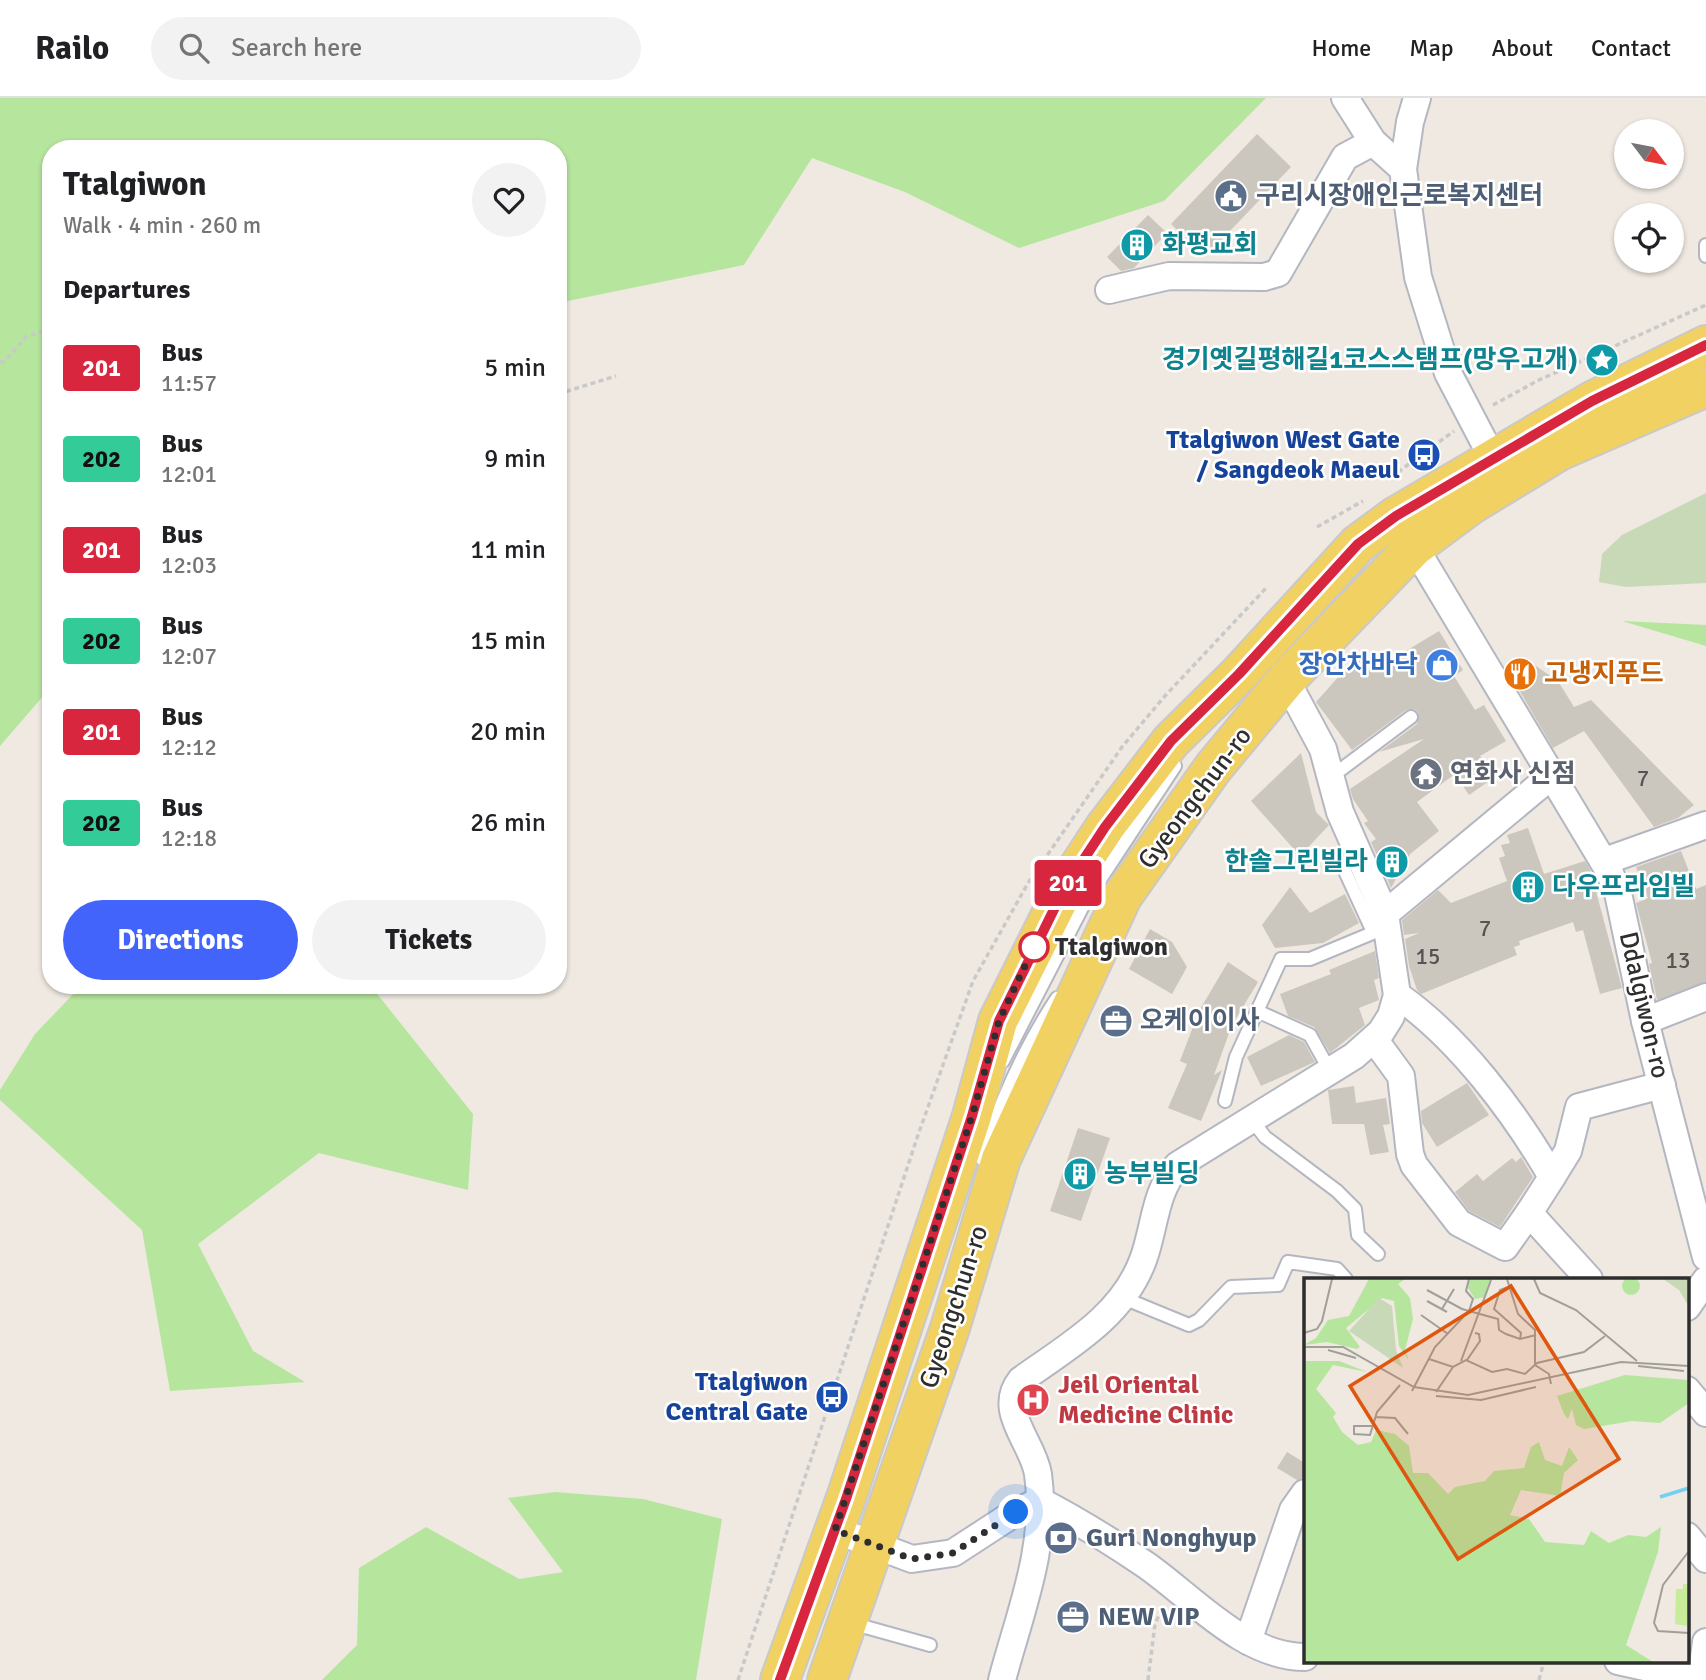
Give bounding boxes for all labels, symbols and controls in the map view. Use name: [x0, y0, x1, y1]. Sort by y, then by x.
search box: [151, 17, 641, 80]
text: Railo: [35, 28, 109, 69]
icon: search: [175, 29, 213, 67]
text: Search here: [231, 32, 362, 64]
text: Home: [1311, 33, 1371, 63]
text: Map: [1409, 33, 1454, 63]
text: About: [1492, 33, 1553, 63]
text: Contact: [1591, 33, 1671, 63]
north arrow: [1614, 119, 1684, 189]
map controls: [1614, 119, 1684, 273]
button: heart: [472, 163, 546, 237]
text: Ttalgiwon: [63, 164, 207, 205]
public building icon: 구리시장애인근로복지센터: [1212, 177, 1250, 215]
place label: 구리시장애인근로복지센터: [1256, 180, 1543, 212]
button: locate: [1614, 203, 1684, 273]
text: Walk · 4 min · 260 m: [63, 211, 261, 240]
building icon: 화평교회: [1118, 226, 1156, 264]
place label: 화평교회: [1162, 229, 1258, 261]
text: Departures: [63, 274, 190, 306]
text: Bus: [161, 337, 203, 369]
place icon: 경기옛길평해길1코스스탬프(망우고개): [1583, 341, 1621, 379]
place label: 경기옛길평해길1코스스탬프(망우고개): [1162, 344, 1578, 376]
text: 5 min: [484, 352, 546, 384]
text: 201: [82, 353, 121, 383]
text: 11:57: [161, 369, 217, 398]
place label: Ttalgiwon West Gate / Sangdeok Maeul: [1166, 424, 1400, 486]
text: Bus: [161, 428, 203, 460]
bus stop icon: Ttalgiwon West Gate / Sangdeok Maeul: [1405, 436, 1443, 474]
text: 9 min: [484, 443, 546, 475]
text: 202: [82, 444, 121, 474]
text: 12:01: [161, 460, 217, 489]
text: Bus: [161, 519, 203, 551]
text: 11 min: [470, 534, 546, 566]
text: 201: [82, 535, 121, 565]
text: 12:03: [161, 551, 217, 580]
text: Bus: [161, 610, 203, 642]
text: 15 min: [470, 625, 546, 657]
text: 202: [82, 626, 121, 656]
text: 12:07: [161, 642, 217, 671]
shop icon: 장안차바닥: [1423, 646, 1461, 684]
place label: 장안차바닥: [1298, 649, 1418, 681]
restaurant icon: 고냉지푸드: [1501, 655, 1539, 693]
place label: 고냉지푸드: [1544, 658, 1664, 690]
text: Bus: [161, 701, 203, 733]
text: 20 min: [470, 716, 546, 748]
text: 201: [82, 717, 121, 747]
street label: Gyeongchun-ro: [1131, 721, 1259, 875]
text: 12:12: [161, 733, 217, 762]
temple icon: 연화사 신점: [1407, 755, 1445, 793]
place label: 연화사 신점: [1450, 758, 1575, 790]
house number: 7: [1637, 764, 1649, 793]
text: Bus: [161, 792, 203, 824]
text: 26 min: [470, 807, 546, 839]
text: 202: [82, 808, 121, 838]
text: 12:18: [161, 824, 217, 853]
building icon: 한솔그린빌라: [1373, 843, 1411, 881]
place label: 한솔그린빌라: [1224, 846, 1368, 878]
line badge: 201: [1028, 860, 1108, 906]
text: 201: [1049, 868, 1087, 898]
building icon: 다우프라임빌: [1509, 868, 1547, 906]
place label: 다우프라임빌: [1552, 871, 1696, 903]
button: Directions: [63, 900, 298, 980]
button: Tickets: [312, 900, 546, 980]
house number: 7: [1479, 914, 1491, 943]
street label: Ddalgiwon-ro: [1612, 929, 1676, 1081]
place label: Ttalgiwon: [1055, 931, 1168, 963]
marker: Ttalgiwon: [1019, 932, 1049, 962]
house number: 15: [1416, 942, 1440, 971]
house number: 13: [1666, 946, 1690, 975]
office icon: 오케이이사: [1097, 1002, 1135, 1040]
place label: 오케이이사: [1140, 1005, 1260, 1037]
building icon: 농부빌딩: [1061, 1155, 1099, 1193]
place label: 농부빌딩: [1104, 1158, 1200, 1190]
street label: Gyeongchun-ro: [913, 1222, 995, 1392]
inset map: [1304, 1278, 1688, 1662]
place label: Ttalgiwon Central Gate: [666, 1366, 808, 1428]
place label: Jeil Oriental Medicine Clinic: [1058, 1369, 1233, 1431]
bus stop icon: Ttalgiwon Central Gate: [813, 1378, 851, 1416]
hospital icon: Jeil Oriental Medicine Clinic: [1014, 1381, 1052, 1419]
your location: [998, 1494, 1033, 1529]
bank icon: Guri Nonghyup: [1042, 1519, 1080, 1557]
place label: Guri Nonghyup: [1086, 1522, 1256, 1554]
office icon: NEW VIP: [1054, 1598, 1092, 1636]
place label: NEW VIP: [1098, 1601, 1199, 1633]

